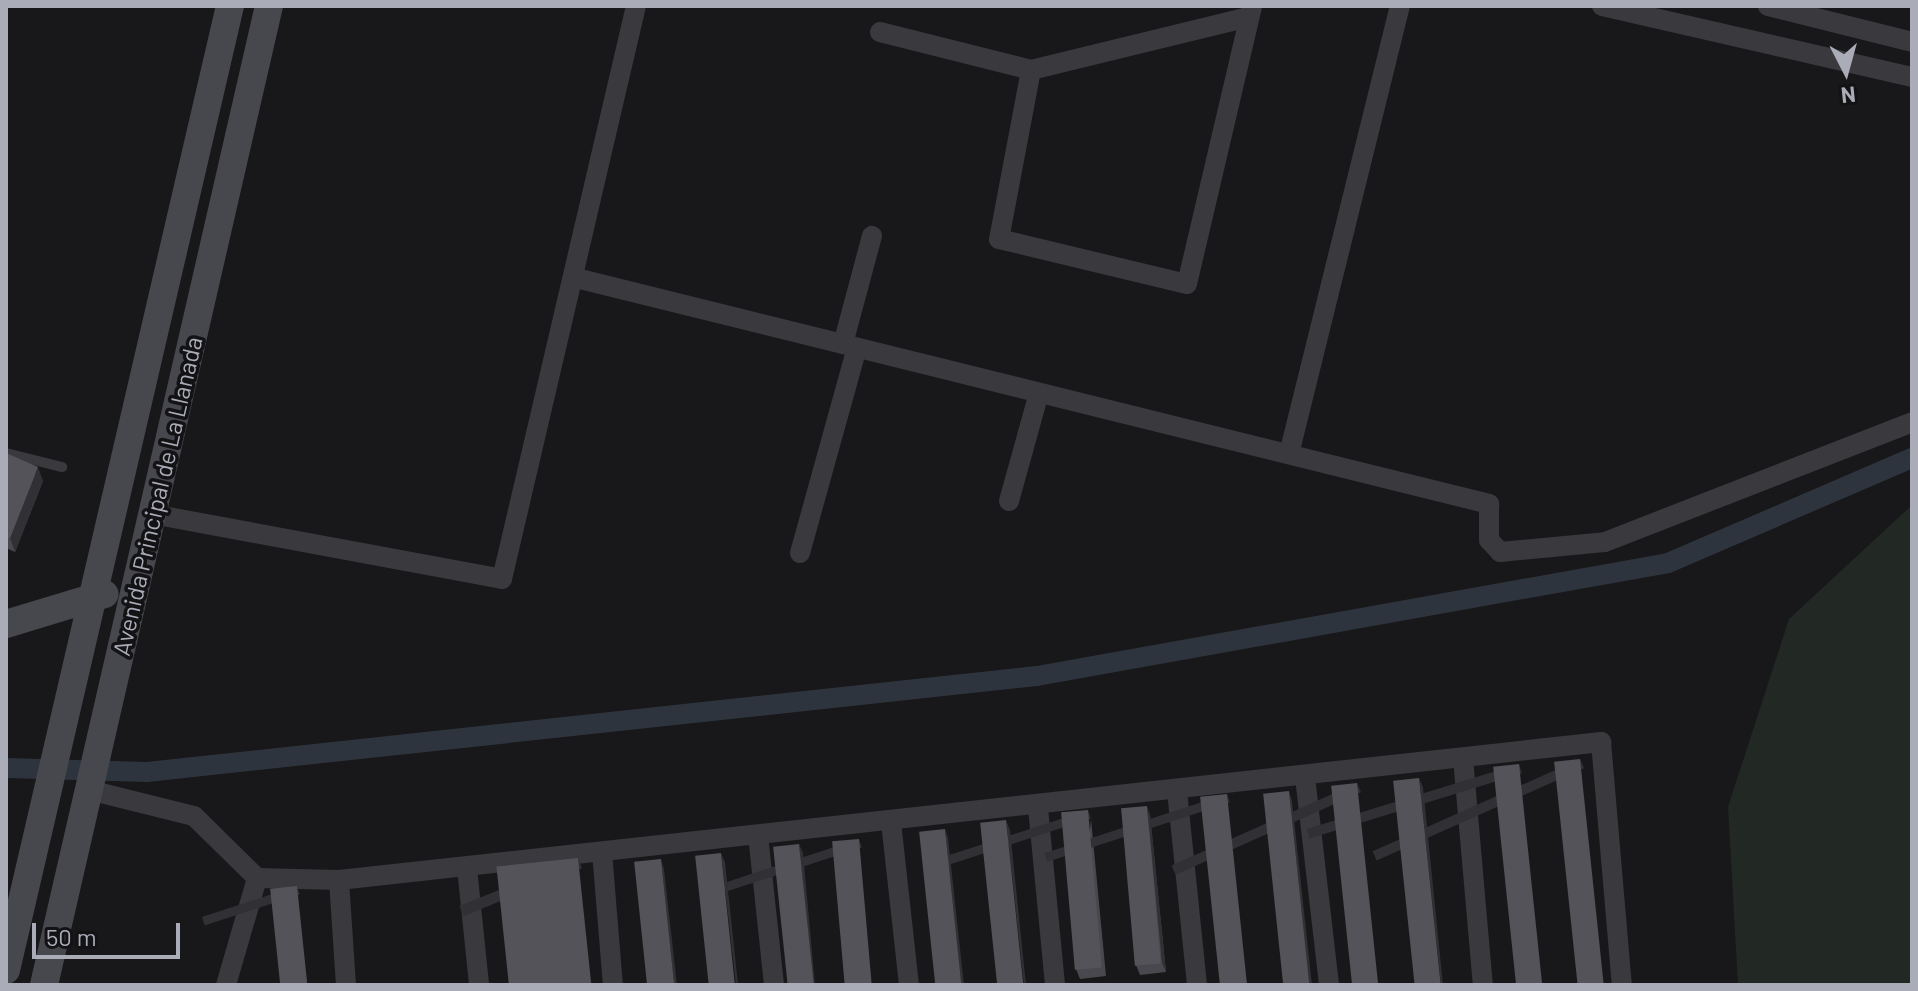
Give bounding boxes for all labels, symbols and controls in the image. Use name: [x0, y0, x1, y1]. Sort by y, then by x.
north arrow: [1806, 32, 1886, 112]
text: N: [1840, 82, 1857, 110]
street label: Avenida Principal de La Llanada: [106, 334, 208, 658]
scale bar: [36, 907, 184, 957]
text: 50 m: [46, 922, 97, 951]

